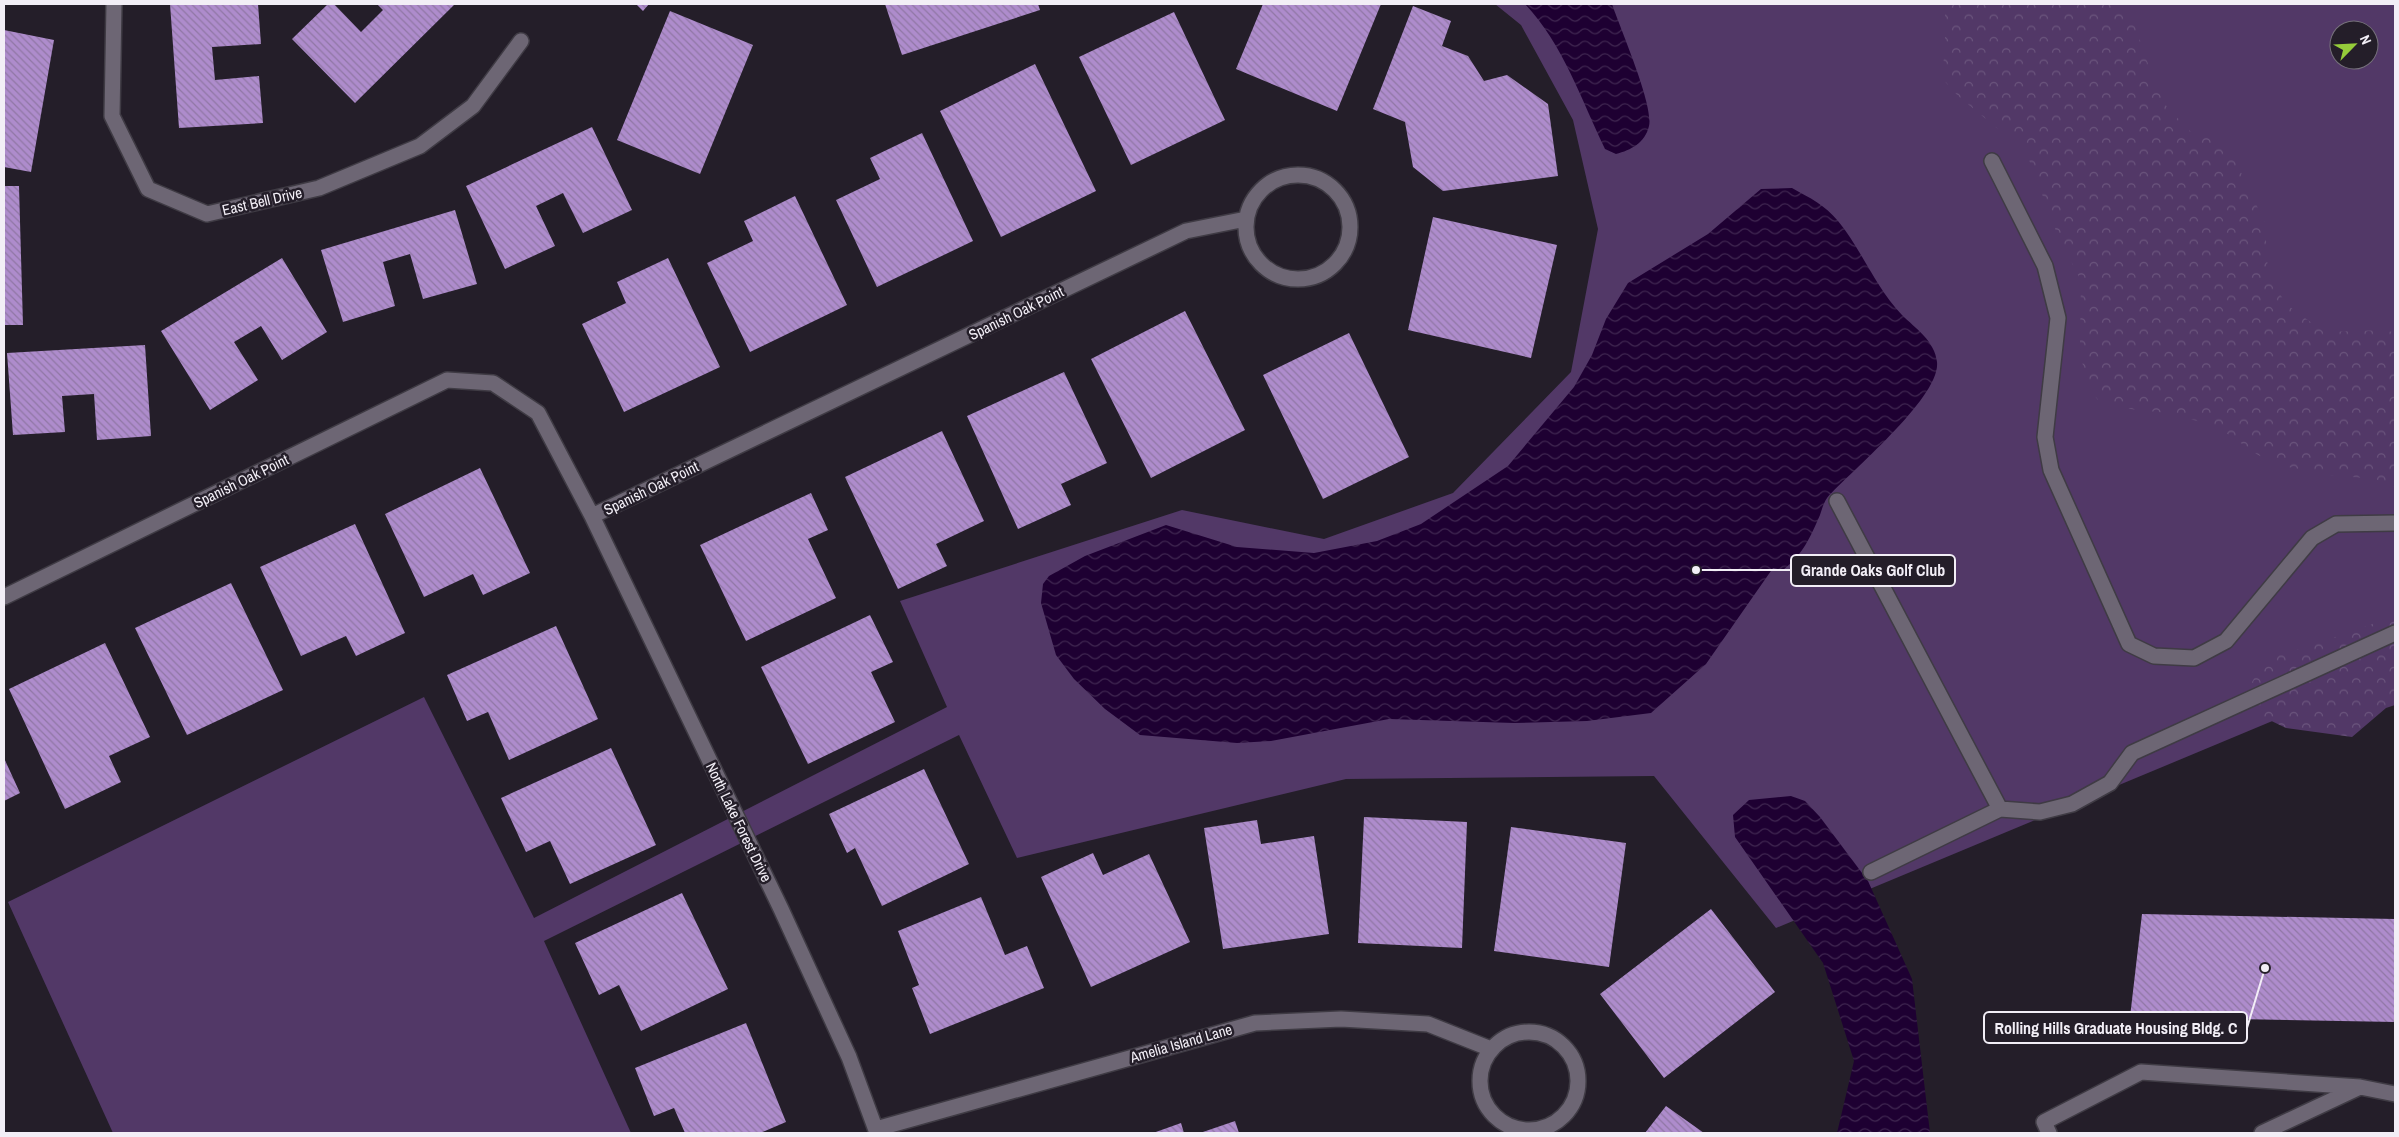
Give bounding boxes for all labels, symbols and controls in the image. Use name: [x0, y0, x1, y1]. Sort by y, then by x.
north arrow: [2329, 20, 2379, 70]
text: N: [2356, 32, 2376, 47]
street label: East Bell Drive: [220, 182, 304, 220]
street label: Spanish Oak Point: [965, 281, 1068, 345]
street label: Spanish Oak Point: [190, 449, 293, 513]
street label: Spanish Oak Point: [600, 456, 703, 520]
callout: Grande Oaks Golf Club: [1791, 555, 1955, 586]
text: Grande Oaks Golf Club: [1801, 559, 1945, 581]
street label: North Lake Forest Drive: [701, 759, 777, 885]
callout: Rolling Hills Graduate Housing Bldg. C: [1984, 1012, 2247, 1043]
text: Rolling Hills Graduate Housing Bldg. C: [1995, 1017, 2237, 1039]
street label: Amelia Island Lane: [1127, 1018, 1235, 1068]

